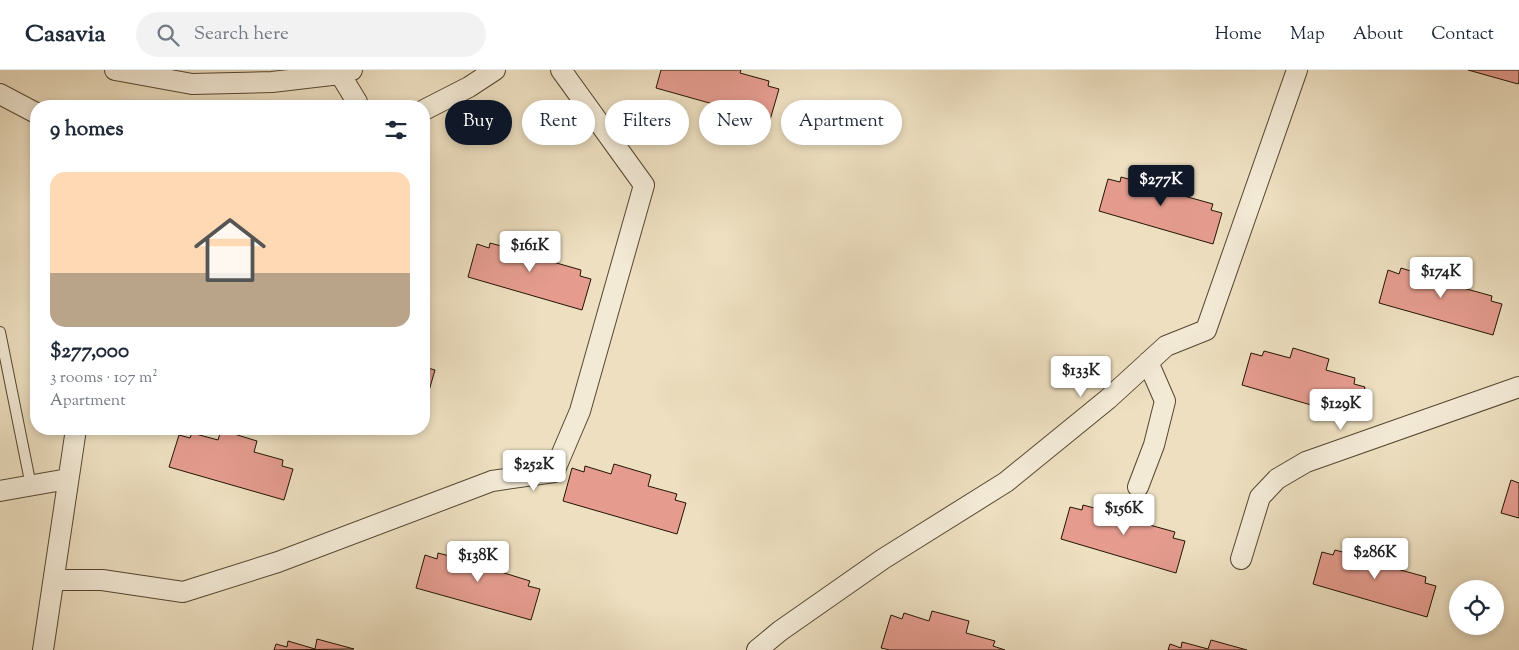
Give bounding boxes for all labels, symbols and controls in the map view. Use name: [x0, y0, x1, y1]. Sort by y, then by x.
search box: [136, 12, 486, 57]
text: Casavia: [25, 18, 106, 52]
icon: search: [154, 21, 182, 49]
text: Search here: [194, 21, 289, 48]
text: Home: [1215, 22, 1262, 48]
text: Map: [1290, 22, 1325, 48]
text: About: [1353, 22, 1403, 48]
text: Contact: [1431, 22, 1494, 48]
chip: Buy: [445, 100, 512, 145]
chip: Rent: [522, 100, 595, 145]
chip: Filters: [605, 100, 689, 145]
chip: New: [699, 100, 771, 145]
chip: Apartment: [781, 100, 902, 145]
text: 9 homes: [50, 115, 123, 145]
icon: filters: [382, 116, 410, 144]
pin: $277K: [1126, 164, 1196, 207]
text: $277K: [1139, 169, 1183, 192]
icon: home: [185, 205, 275, 295]
pin: $161K: [495, 230, 565, 273]
text: $161K: [511, 235, 549, 258]
pin: $174K: [1406, 256, 1476, 299]
text: $174K: [1421, 261, 1461, 284]
text: $277,000: [50, 337, 129, 367]
pin: $133K: [1046, 356, 1116, 398]
text: $133K: [1062, 360, 1100, 383]
text: 3 rooms · 107 m²: [50, 367, 158, 390]
pin: $129K: [1306, 388, 1376, 431]
text: Apartment: [50, 390, 126, 413]
text: $129K: [1321, 393, 1361, 416]
pin: $252K: [499, 450, 569, 492]
text: $252K: [514, 454, 554, 477]
pin: $156K: [1089, 494, 1159, 536]
text: $156K: [1105, 498, 1143, 521]
pin: $286K: [1340, 538, 1410, 580]
pin: $138K: [443, 540, 513, 583]
text: $286K: [1353, 542, 1397, 565]
text: $138K: [458, 545, 498, 568]
map controls: [1449, 580, 1504, 635]
button: locate: [1449, 580, 1504, 635]

